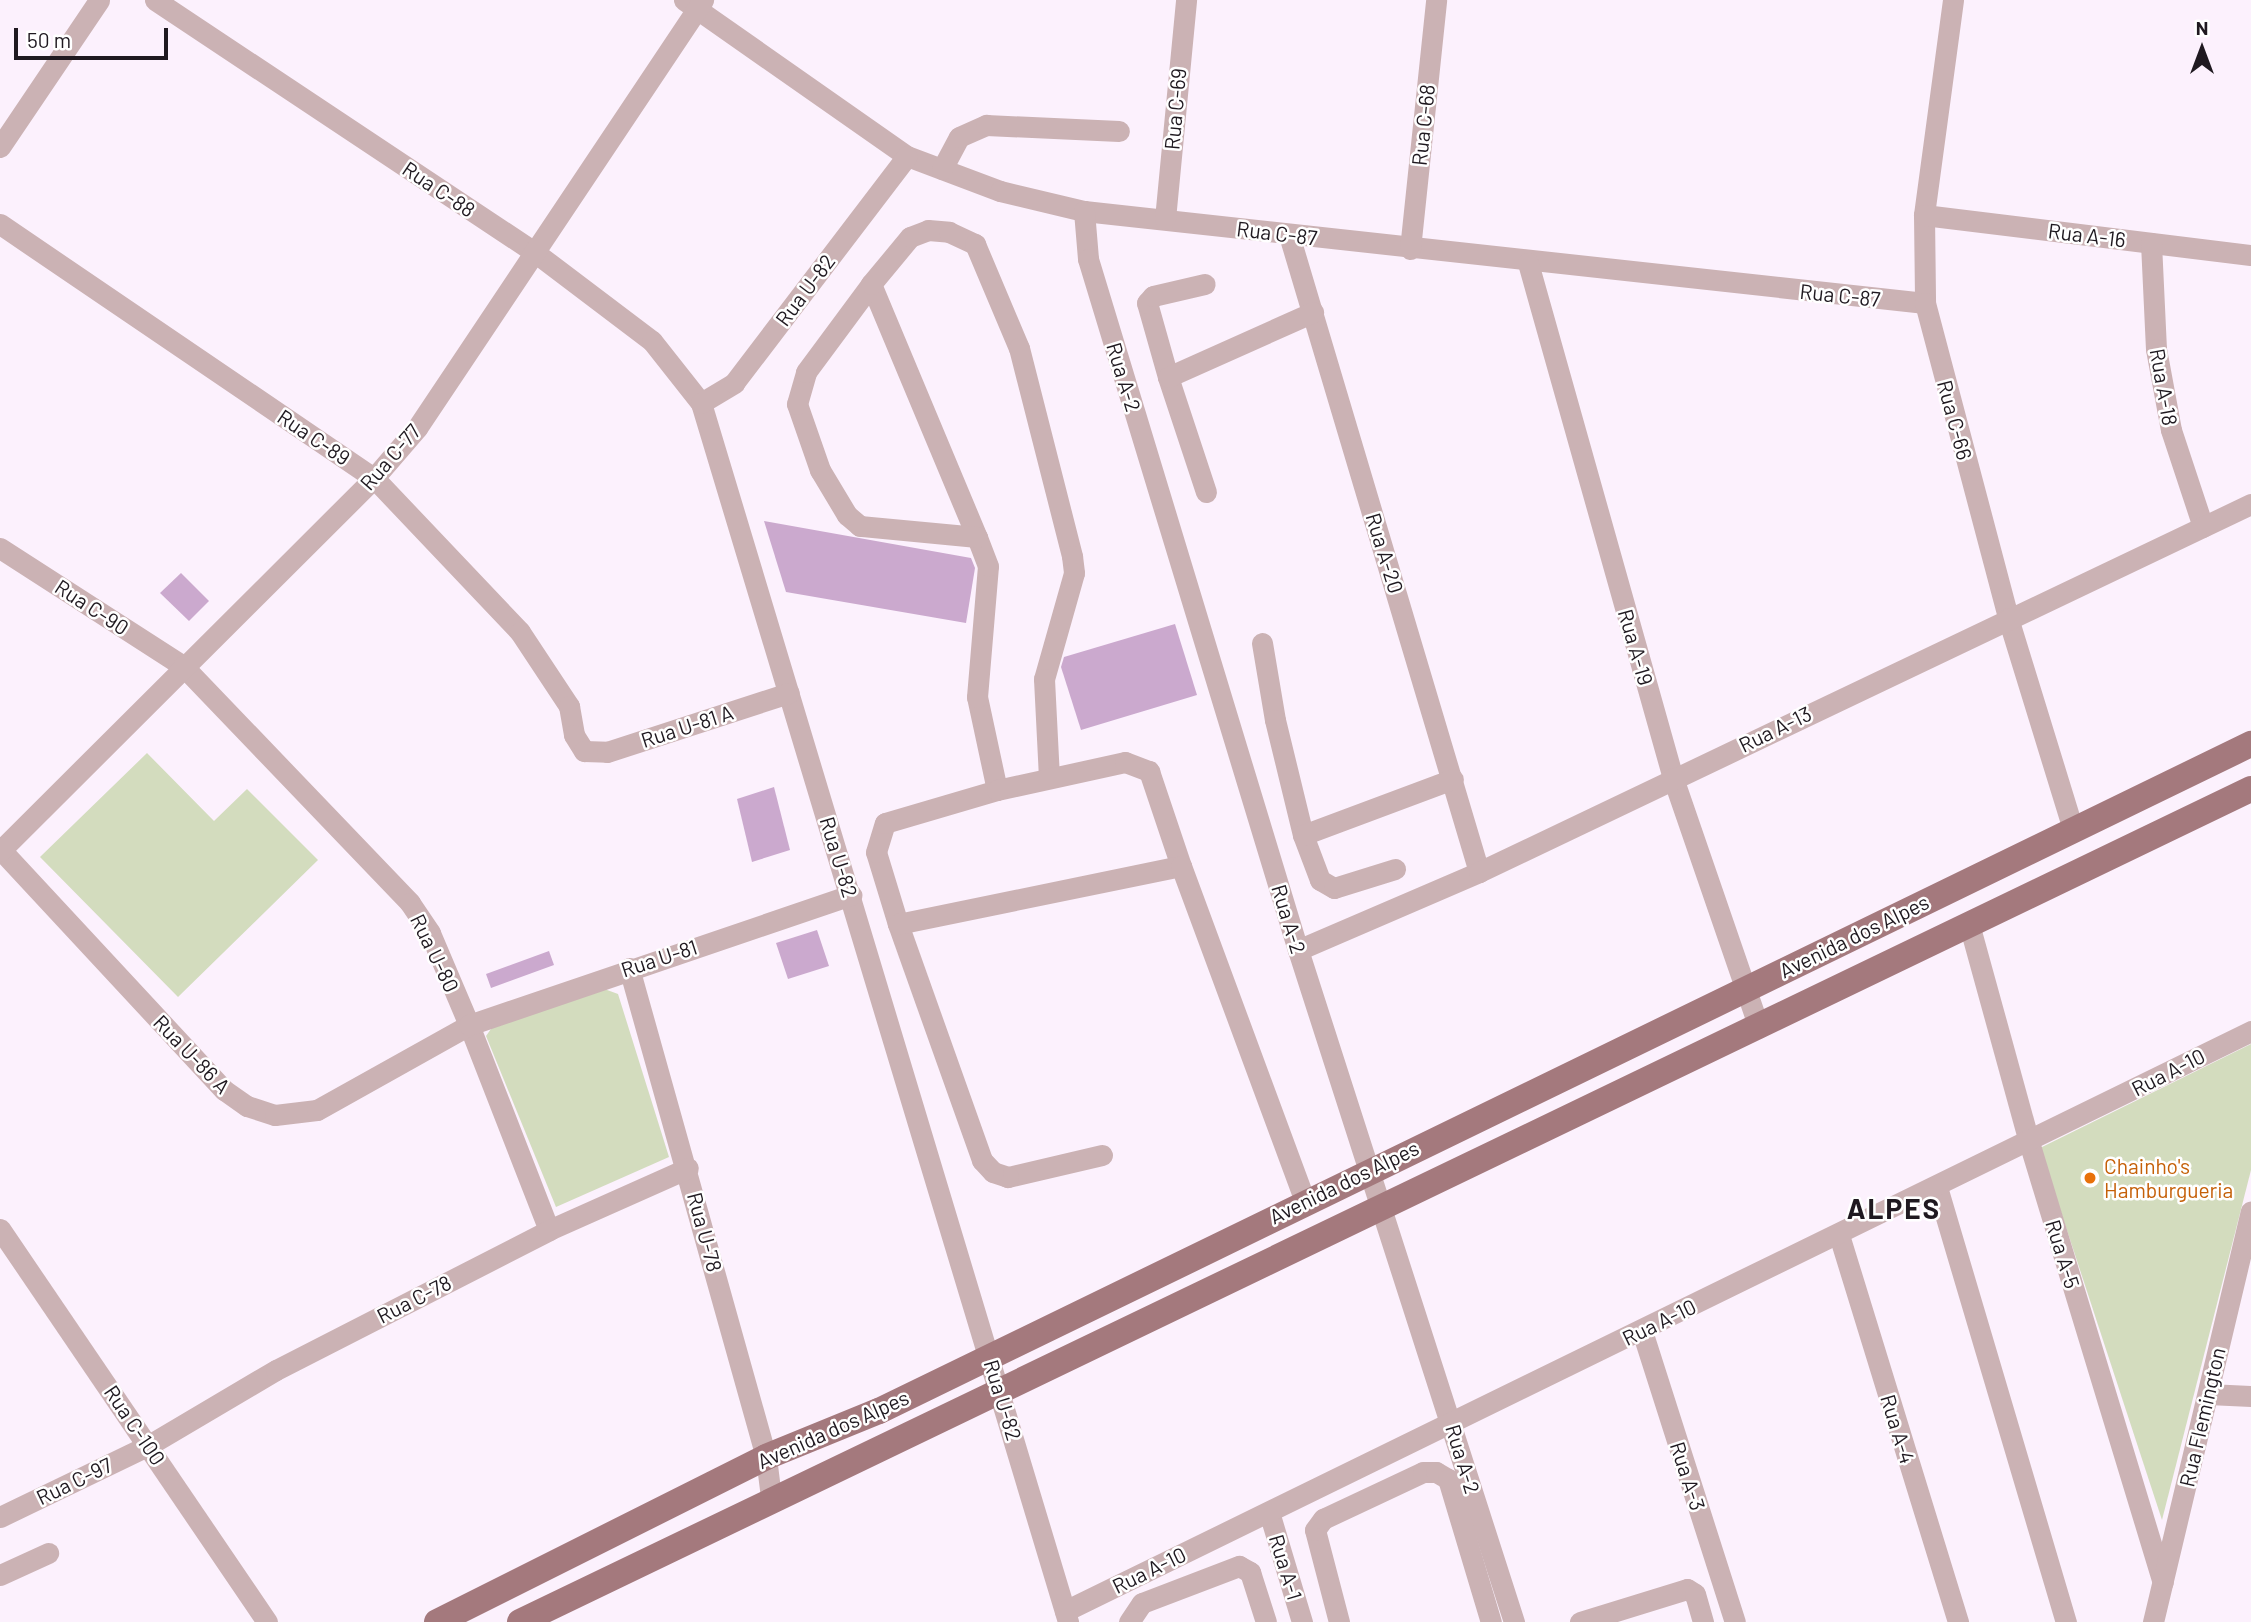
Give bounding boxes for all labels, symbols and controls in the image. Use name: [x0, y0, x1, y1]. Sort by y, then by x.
scale bar: [18, 14, 172, 58]
north arrow: [2167, 14, 2237, 84]
text: N: [2196, 16, 2208, 39]
text: 50 m: [27, 27, 71, 52]
street label: Rua C-69: [1159, 67, 1191, 151]
street label: Rua C-68: [1406, 83, 1440, 167]
street label: Rua C-88: [398, 156, 480, 222]
street label: Rua C-87: [1235, 216, 1319, 250]
street label: Rua A-16: [2047, 218, 2127, 252]
street label: Rua U-82: [770, 249, 840, 331]
street label: Rua C-87: [1798, 278, 1882, 312]
street label: Rua A-2: [1102, 339, 1146, 415]
street label: Rua A-18: [2145, 346, 2183, 428]
street label: Rua C-66: [1932, 377, 1978, 463]
street label: Rua C-89: [273, 404, 355, 470]
street label: Rua C-77: [354, 419, 426, 495]
street label: Rua A-20: [1361, 510, 1409, 596]
street label: Rua C-90: [50, 574, 134, 640]
street label: Rua A-19: [1613, 606, 1659, 688]
street label: Rua U-81 A: [638, 699, 736, 753]
street label: Rua A-13: [1734, 701, 1816, 757]
street label: Rua U-82: [815, 814, 863, 900]
street label: Rua A-2: [1267, 881, 1311, 957]
street label: Avenida dos Alpes: [1775, 889, 1933, 983]
street label: Rua U-80: [405, 910, 465, 996]
street label: Rua U-81: [618, 934, 700, 982]
street label: Rua U-86 A: [148, 1009, 236, 1099]
street label: Rua A-10: [2127, 1043, 2209, 1101]
street label: Avenida dos Alpes: [1265, 1135, 1423, 1229]
place label: Chainho's Hamburgueria: [2104, 1153, 2233, 1203]
marker: Chainho's Hamburgueria: [2082, 1170, 2098, 1186]
street label: Rua U-78: [682, 1190, 728, 1274]
district label: ALPES: [1847, 1191, 1941, 1225]
street label: Rua A-5: [2041, 1217, 2085, 1291]
street label: Rua C-78: [373, 1270, 455, 1328]
street label: Rua A-10: [1618, 1293, 1700, 1351]
street label: Rua Flemington: [2174, 1345, 2230, 1489]
street label: Rua U-82: [979, 1357, 1027, 1443]
street label: Rua C-100: [99, 1380, 171, 1470]
street label: Avenida dos Alpes: [753, 1384, 913, 1474]
street label: Rua A-4: [1876, 1391, 1920, 1467]
street label: Rua A-2: [1441, 1421, 1485, 1497]
street label: Rua A-3: [1665, 1439, 1711, 1513]
street label: Rua C-97: [32, 1452, 116, 1510]
street label: Rua A-1: [1264, 1531, 1308, 1603]
street label: Rua A-10: [1108, 1541, 1190, 1599]

